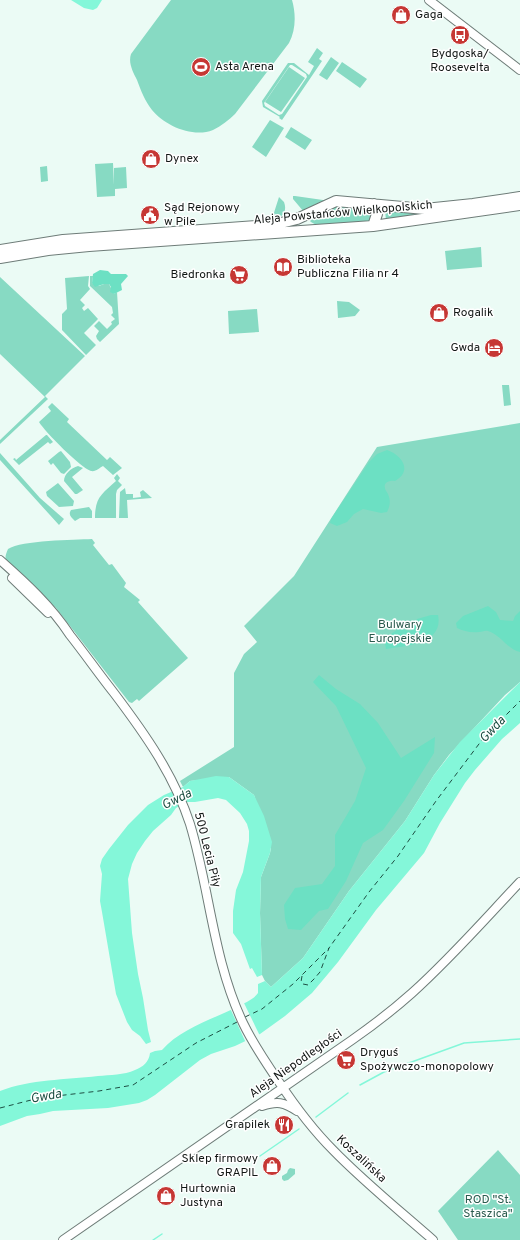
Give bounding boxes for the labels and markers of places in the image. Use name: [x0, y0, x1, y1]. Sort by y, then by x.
shop icon: Gaga: [390, 4, 412, 26]
place label: Gaga: [415, 7, 443, 23]
bus stop icon: Bydgoska/ Roosevelta: [449, 24, 471, 46]
place label: Bydgoska/ Roosevelta: [430, 46, 490, 76]
sports icon: Asta Arena: [190, 56, 212, 78]
place label: Asta Arena: [215, 59, 274, 75]
shop icon: Dynex: [140, 148, 162, 170]
place label: Dynex: [165, 151, 199, 167]
place label: Sąd Rejonowy w Pile: [164, 200, 240, 230]
public building icon: Sąd Rejonowy w Pile: [139, 204, 161, 226]
place label: Biblioteka Publiczna Filia nr 4: [297, 252, 399, 282]
library icon: Biblioteka Publiczna Filia nr 4: [272, 256, 294, 278]
supermarket icon: Biedronka: [228, 264, 250, 286]
place label: Biedronka: [171, 267, 225, 283]
shop icon: Rogalik: [428, 302, 450, 324]
place label: Rogalik: [453, 305, 493, 321]
hotel icon: Gwda: [483, 337, 505, 359]
place label: Gwda: [450, 340, 480, 356]
place label: Dryguś Spożywczo-monopolowy: [360, 1045, 494, 1075]
supermarket icon: Dryguś Spożywczo-monopolowy: [335, 1049, 357, 1071]
restaurant icon: Grapilek: [273, 1114, 295, 1136]
place label: Grapilek: [225, 1117, 270, 1133]
place label: Sklep firmowy GRAPIL: [182, 1151, 258, 1181]
shop icon: Sklep firmowy GRAPIL: [261, 1155, 283, 1177]
place label: Hurtownia Justyna: [180, 1181, 236, 1211]
shop icon: Hurtownia Justyna: [155, 1185, 177, 1207]

